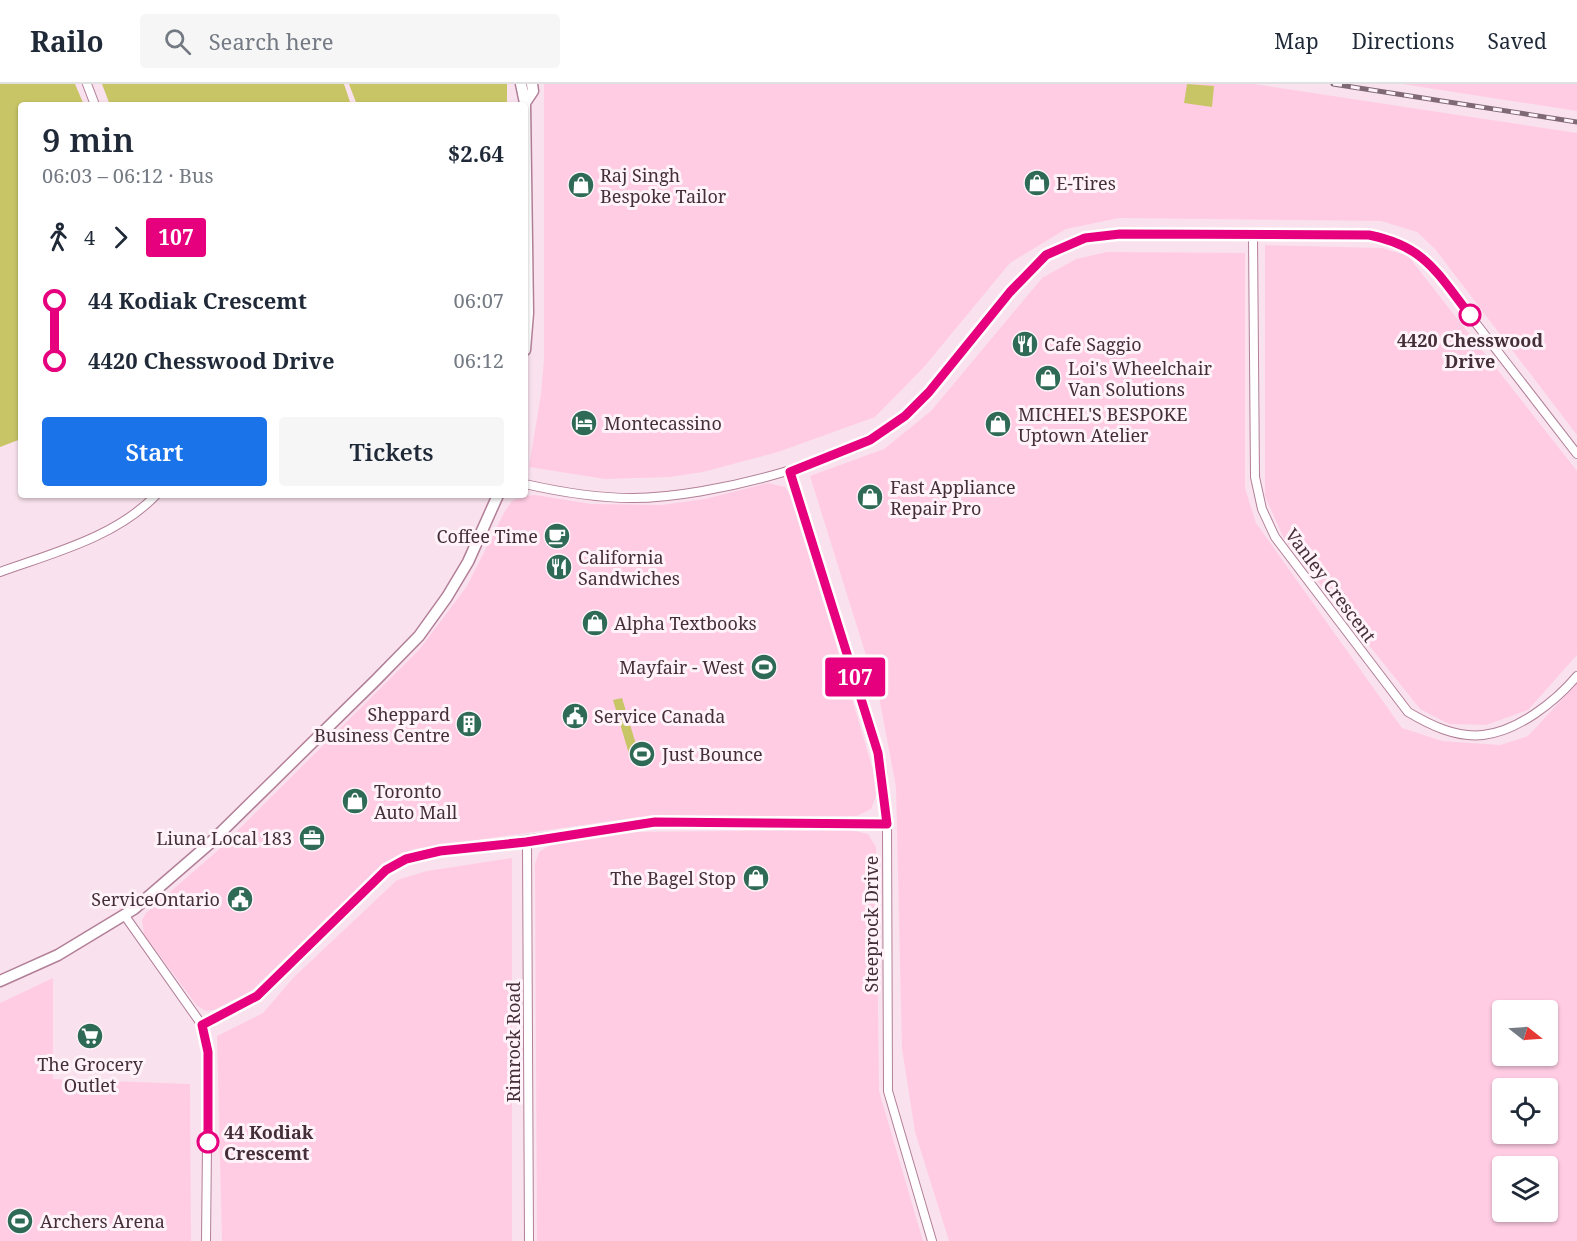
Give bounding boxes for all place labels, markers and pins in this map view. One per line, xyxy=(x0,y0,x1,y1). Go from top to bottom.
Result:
place label: Raj Singh Bespoke Tailor xyxy=(600,163,727,208)
shop icon: E-Tires xyxy=(1022,168,1052,198)
shop icon: Raj Singh Bespoke Tailor xyxy=(566,170,596,200)
place label: E-Tires xyxy=(1056,171,1116,195)
marker: 4420 Chesswood Drive xyxy=(1459,304,1481,326)
place label: 4420 Chesswood Drive xyxy=(1397,328,1543,373)
restaurant icon: Cafe Saggio xyxy=(1010,329,1040,359)
place label: Cafe Saggio xyxy=(1044,332,1142,356)
place label: Loi's Wheelchair Van Solutions xyxy=(1068,356,1212,401)
shop icon: Loi's Wheelchair Van Solutions xyxy=(1033,363,1063,393)
place label: MICHEL'S BESPOKE Uptown Atelier xyxy=(1018,402,1187,447)
hotel icon: Montecassino xyxy=(569,408,599,438)
shop icon: MICHEL'S BESPOKE Uptown Atelier xyxy=(983,409,1013,439)
place label: Montecassino xyxy=(604,411,722,435)
place label: Fast Appliance Repair Pro xyxy=(890,475,1016,520)
shop icon: Fast Appliance Repair Pro xyxy=(855,482,885,512)
cafe icon: Coffee Time xyxy=(542,521,572,551)
place label: Coffee Time xyxy=(436,524,538,548)
place label: California Sandwiches xyxy=(578,545,680,590)
restaurant icon: California Sandwiches xyxy=(544,552,574,582)
shop icon: Alpha Textbooks xyxy=(580,608,610,638)
place label: Alpha Textbooks xyxy=(614,611,757,635)
sports icon: Mayfair - West xyxy=(749,652,779,682)
place label: Mayfair - West xyxy=(619,655,744,679)
public building icon: Service Canada xyxy=(560,701,590,731)
place label: Sheppard Business Centre xyxy=(314,702,450,747)
place label: Service Canada xyxy=(594,704,725,728)
building icon: Sheppard Business Centre xyxy=(454,709,484,739)
sports icon: Just Bounce xyxy=(627,739,657,769)
place label: Just Bounce xyxy=(661,742,763,766)
place label: Toronto Auto Mall xyxy=(374,779,458,824)
shop icon: Toronto Auto Mall xyxy=(340,786,370,816)
office icon: Liuna Local 183 xyxy=(297,823,327,853)
place label: Liuna Local 183 xyxy=(156,826,292,850)
shop icon: The Bagel Stop xyxy=(741,863,771,893)
place label: The Bagel Stop xyxy=(610,866,736,890)
public building icon: ServiceOntario xyxy=(225,884,255,914)
place label: ServiceOntario xyxy=(91,887,220,911)
supermarket icon: The Grocery Outlet xyxy=(75,1021,105,1051)
place label: The Grocery Outlet xyxy=(37,1052,144,1097)
place label: 44 Kodiak Crescemt xyxy=(224,1120,314,1165)
marker: 44 Kodiak Crescemt xyxy=(197,1131,219,1153)
sports icon: Archers Arena xyxy=(5,1206,35,1236)
place label: Archers Arena xyxy=(40,1209,165,1233)

